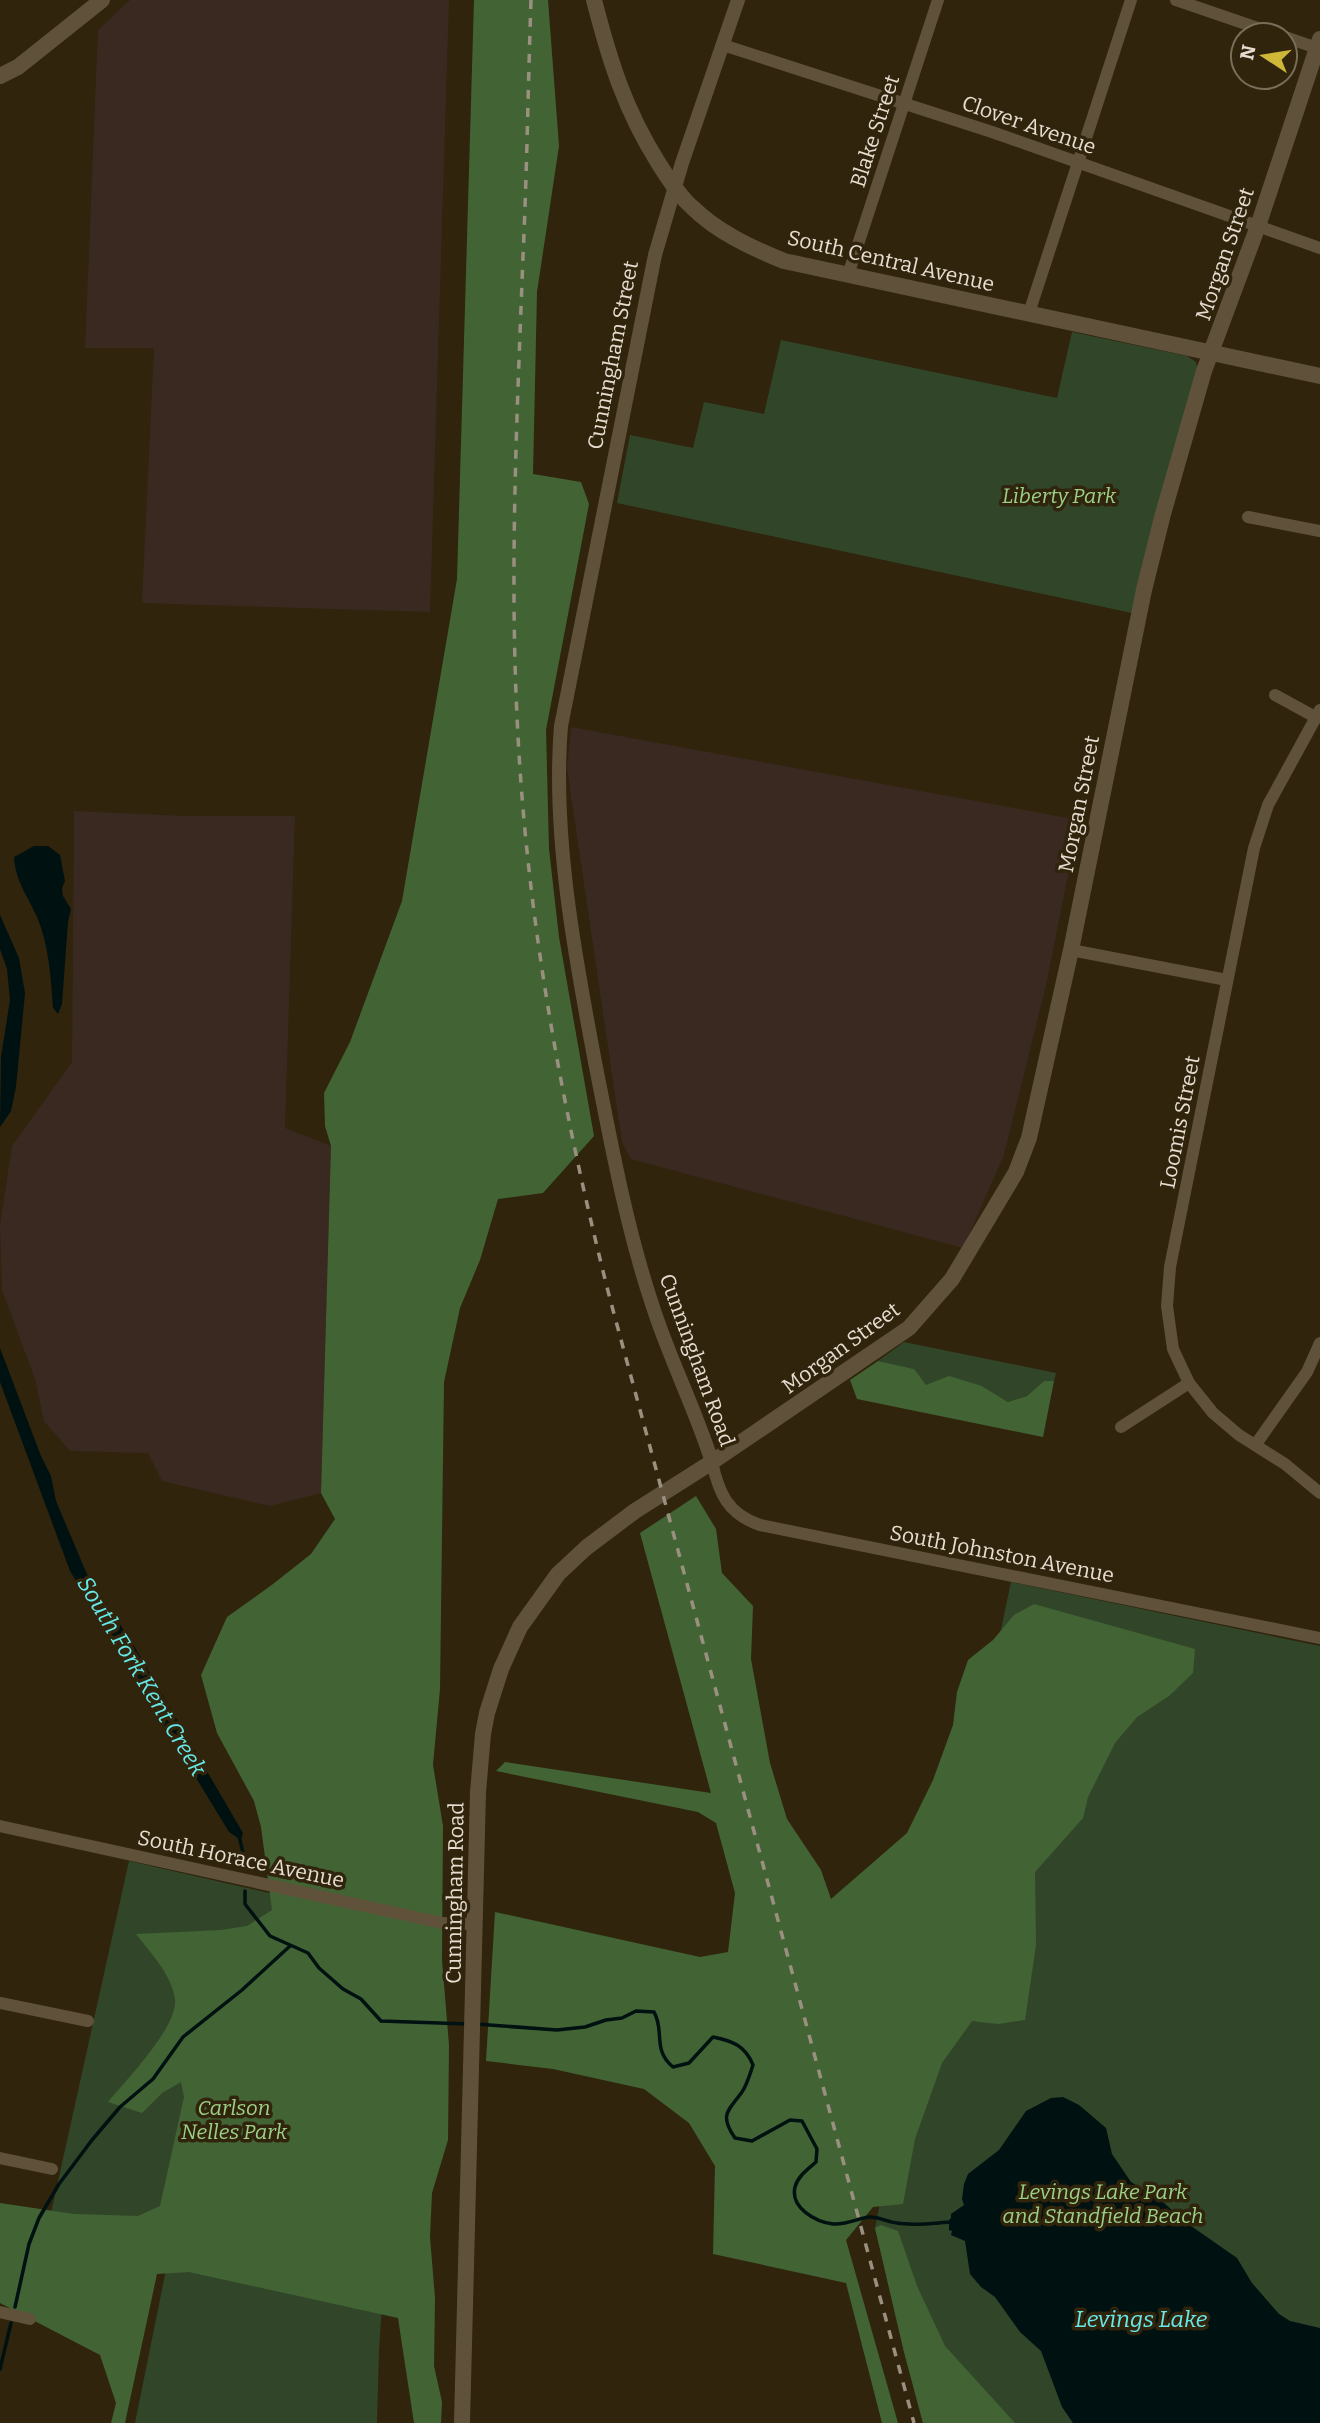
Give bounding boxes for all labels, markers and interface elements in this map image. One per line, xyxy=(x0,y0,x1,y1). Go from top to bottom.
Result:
north arrow xyxy=(1229,21,1299,91)
text: N xyxy=(1235,43,1261,62)
street label: Blake Street xyxy=(845,71,906,190)
street label: Clover Avenue xyxy=(959,90,1099,160)
street label: Morgan Street xyxy=(1190,184,1260,324)
street label: South Central Avenue xyxy=(785,225,997,297)
street label: Cunningham Street xyxy=(582,258,644,452)
park label: Liberty Park xyxy=(1002,483,1117,509)
street label: Morgan Street xyxy=(1053,733,1105,875)
street label: Loomis Street xyxy=(1154,1053,1206,1191)
street label: Cunningham Road xyxy=(654,1270,740,1450)
street label: Morgan Street xyxy=(777,1296,905,1399)
street label: South Johnston Avenue xyxy=(888,1519,1116,1589)
water label: South Fork Kent Creek xyxy=(71,1571,213,1781)
street label: Cunningham Road xyxy=(440,1802,470,1984)
street label: South Horace Avenue xyxy=(135,1824,347,1894)
park label: Carlson Nelles Park xyxy=(181,2095,288,2145)
park label: Levings Lake Park and Standfield Beach xyxy=(1003,2179,1203,2229)
water label: Levings Lake xyxy=(1075,2305,1208,2333)

